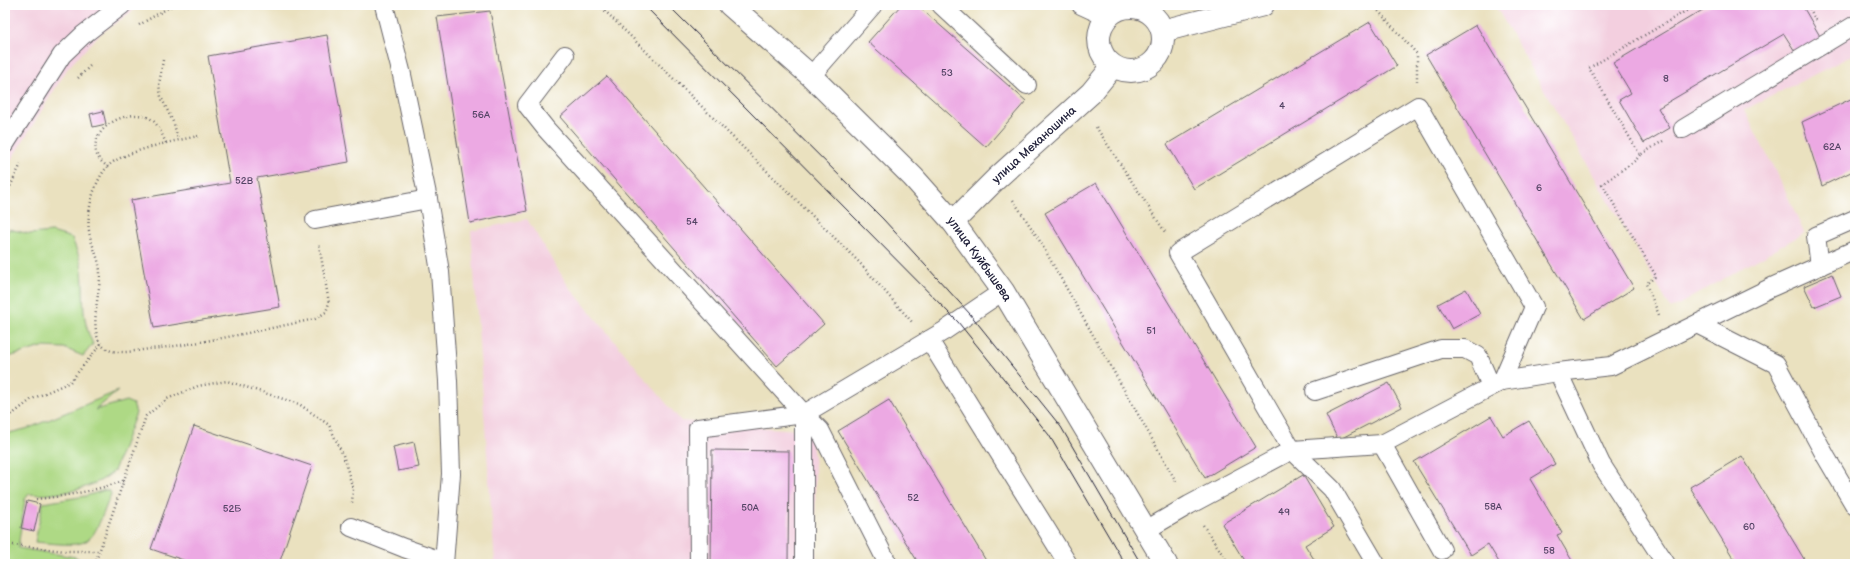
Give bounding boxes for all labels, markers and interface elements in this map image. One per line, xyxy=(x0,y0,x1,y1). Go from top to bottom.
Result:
house number: 53 xyxy=(941,67,953,79)
house number: 8 xyxy=(1663,73,1669,85)
house number: 4 xyxy=(1279,100,1285,112)
street label: улица Механошина xyxy=(989,103,1080,187)
house number: 56А xyxy=(472,109,491,121)
house number: 62А xyxy=(1823,141,1842,153)
house number: 52В xyxy=(235,175,254,187)
house number: 6 xyxy=(1536,182,1542,194)
street label: улица Куйбышева xyxy=(944,214,1015,304)
house number: 54 xyxy=(686,216,698,228)
house number: 51 xyxy=(1146,325,1156,337)
house number: 52 xyxy=(907,492,919,504)
house number: 58А xyxy=(1484,501,1503,513)
house number: 50А xyxy=(741,502,760,514)
house number: 52Б xyxy=(223,503,241,515)
house number: 49 xyxy=(1278,506,1290,518)
house number: 60 xyxy=(1743,521,1755,533)
house number: 58 xyxy=(1543,545,1555,557)

